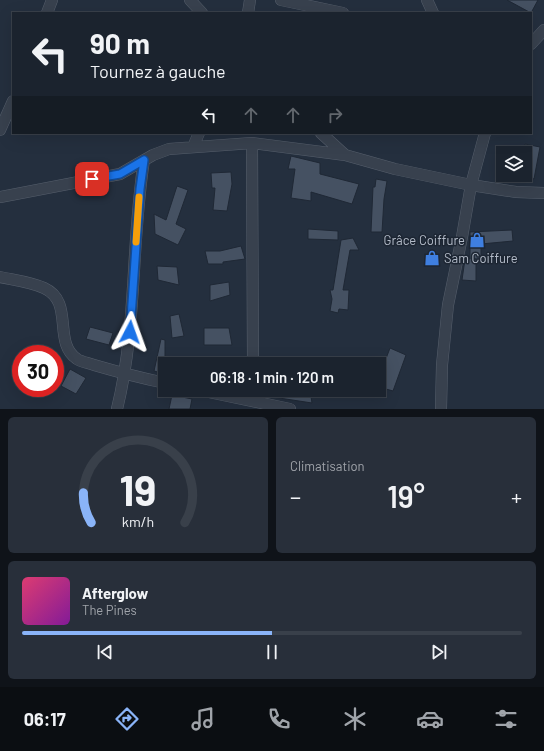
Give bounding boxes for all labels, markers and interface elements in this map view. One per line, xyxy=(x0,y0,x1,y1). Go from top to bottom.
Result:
text: 90 m xyxy=(90,26,150,60)
icon: left xyxy=(24,28,76,80)
text: Tournez à gauche xyxy=(90,60,226,82)
icon: left xyxy=(198,104,220,126)
icon: ahead xyxy=(240,104,262,126)
icon: ahead xyxy=(282,104,304,126)
icon: right xyxy=(324,104,346,126)
map controls xyxy=(496,146,532,182)
button: layers xyxy=(496,146,532,182)
pin xyxy=(75,162,109,196)
icon: arrive xyxy=(81,168,103,190)
shop icon: Grâce Coiffure xyxy=(468,231,486,249)
place label: Grâce Coiffure xyxy=(383,232,465,248)
shop icon: Sam Coiffure xyxy=(423,249,441,267)
place label: Sam Coiffure xyxy=(444,250,518,266)
position arrow xyxy=(109,311,151,353)
speed limit sign: 30 xyxy=(12,345,64,397)
text: 06:18 · 1 min · 120 m xyxy=(210,368,334,386)
text: Climatisation xyxy=(290,458,365,474)
text: 19 xyxy=(120,464,156,514)
text: 19° xyxy=(387,478,425,514)
text: − xyxy=(290,483,301,509)
text: + xyxy=(511,483,522,509)
text: km/h xyxy=(122,513,154,530)
text: Afterglow xyxy=(82,584,148,602)
text: The Pines xyxy=(82,602,137,618)
icon: previous xyxy=(94,641,116,663)
icon: pause xyxy=(261,641,283,663)
icon: next xyxy=(428,641,450,663)
icon: directions xyxy=(113,705,141,733)
icon: music xyxy=(189,705,217,733)
icon: phone xyxy=(265,705,293,733)
icon: climate xyxy=(341,705,369,733)
icon: car xyxy=(416,705,444,733)
icon: filters xyxy=(492,705,520,733)
text: 06:17 xyxy=(24,708,66,730)

